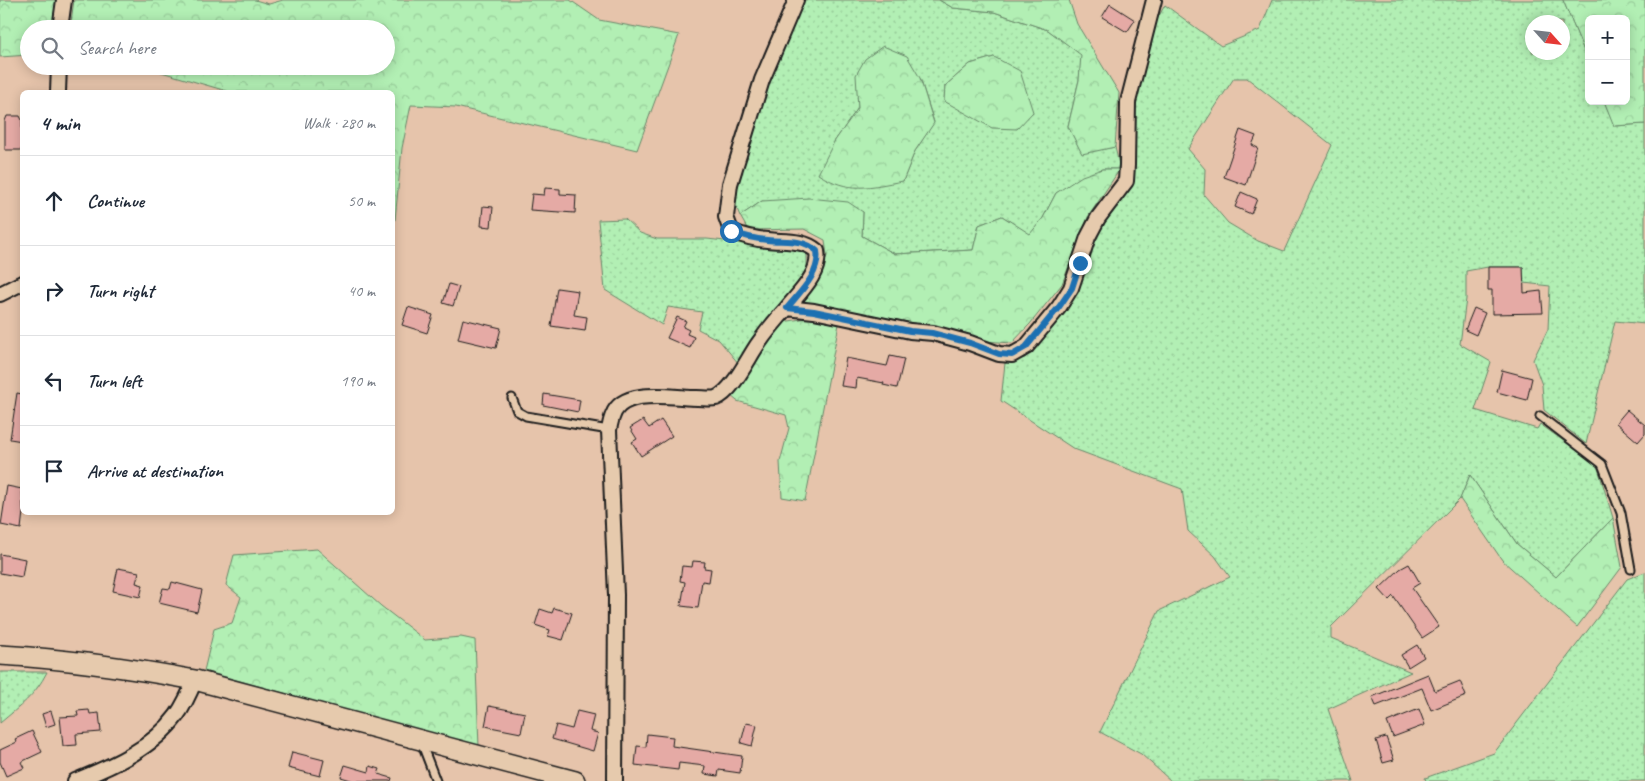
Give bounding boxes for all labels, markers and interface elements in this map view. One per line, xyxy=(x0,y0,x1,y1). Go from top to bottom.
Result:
north arrow xyxy=(1525,15,1570,60)
map controls xyxy=(1585,15,1630,105)
button: + xyxy=(1585,15,1630,60)
search box xyxy=(20,20,395,75)
icon: search xyxy=(38,34,66,62)
text: Search here xyxy=(78,36,155,60)
button: − xyxy=(1585,60,1630,105)
text: 4 min xyxy=(40,110,80,136)
text: Walk · 280 m xyxy=(303,113,375,133)
icon: ahead xyxy=(40,187,68,215)
text: Continue xyxy=(87,189,144,213)
text: 50 m xyxy=(348,191,375,211)
route start xyxy=(720,220,743,243)
route end xyxy=(1069,252,1092,275)
icon: right xyxy=(40,277,68,305)
text: Turn right xyxy=(87,279,154,303)
text: 40 m xyxy=(348,281,375,301)
icon: left xyxy=(40,367,68,395)
text: Turn left xyxy=(87,369,142,393)
text: 190 m xyxy=(341,371,375,391)
icon: arrive xyxy=(40,457,68,485)
text: Arrive at destination xyxy=(87,459,223,483)

